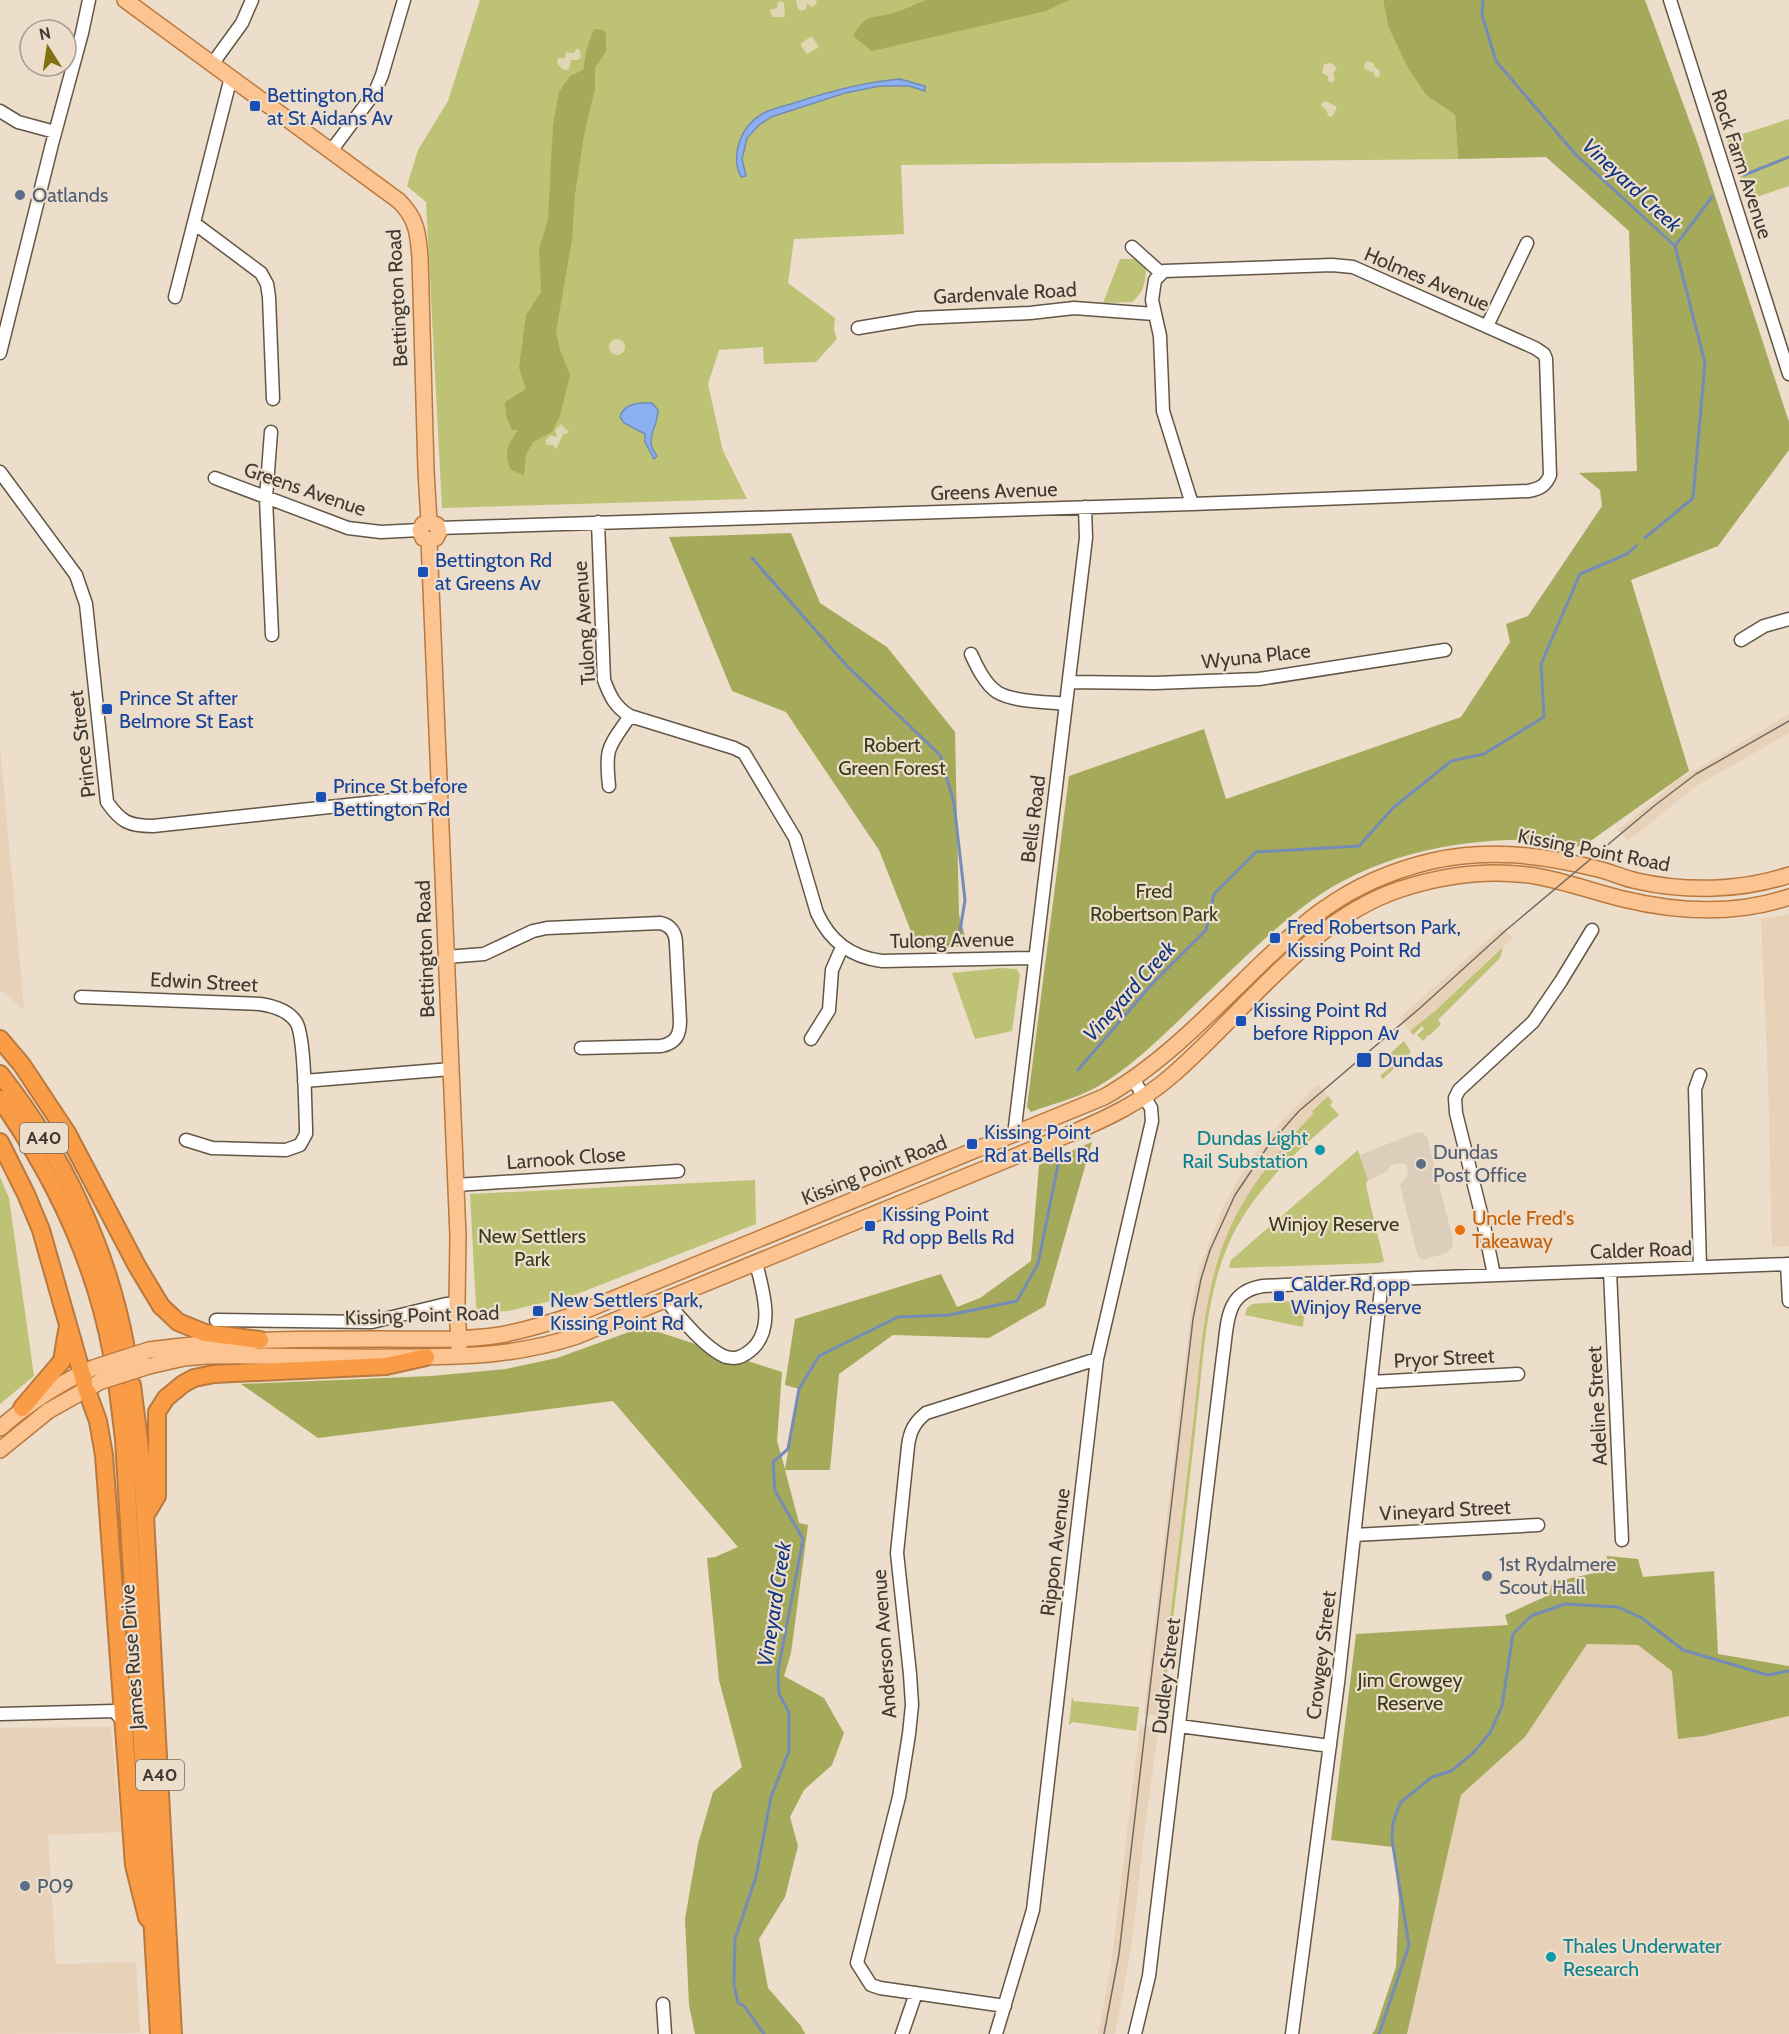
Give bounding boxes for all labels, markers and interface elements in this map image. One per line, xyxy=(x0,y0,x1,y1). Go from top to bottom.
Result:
north arrow xyxy=(18,18,78,78)
text: N xyxy=(37,23,52,44)
place label: Bettington Rd at St Aidans Av xyxy=(267,83,393,130)
street label: Rock Farm Avenue xyxy=(1706,86,1778,242)
marker: Bettington Rd at St Aidans Av xyxy=(248,99,262,113)
water label: Vineyard Creek xyxy=(1577,133,1687,238)
place label: Oatlands xyxy=(32,183,108,207)
marker: Oatlands xyxy=(13,188,27,202)
street label: Bettington Road xyxy=(381,229,413,367)
street label: Holmes Avenue xyxy=(1361,242,1493,316)
street label: Gardenvale Road xyxy=(933,277,1077,309)
street label: Greens Avenue xyxy=(241,457,369,521)
street label: Greens Avenue xyxy=(930,477,1058,505)
place label: Bettington Rd at Greens Av xyxy=(435,548,552,595)
street label: Tulong Avenue xyxy=(568,560,600,686)
marker: Bettington Rd at Greens Av xyxy=(416,565,430,579)
street label: Wyuna Place xyxy=(1200,638,1312,674)
place label: Prince St after Belmore St East xyxy=(119,686,254,733)
street label: Prince Street xyxy=(63,689,100,799)
marker: Prince St after Belmore St East xyxy=(100,702,114,716)
park label: Robert Green Forest xyxy=(838,733,946,780)
place label: Prince St before Bettington Rd xyxy=(333,774,467,821)
street label: Bells Road xyxy=(1016,774,1050,864)
marker: Prince St before Bettington Rd xyxy=(314,790,328,804)
street label: Kissing Point Road xyxy=(1516,823,1672,877)
park label: Fred Robertson Park xyxy=(1090,879,1218,926)
street label: Bettington Road xyxy=(411,880,439,1018)
place label: Fred Robertson Park, Kissing Point Rd xyxy=(1287,915,1461,962)
street label: Tulong Avenue xyxy=(890,927,1014,953)
marker: Fred Robertson Park, Kissing Point Rd xyxy=(1268,931,1282,945)
water label: Vineyard Creek xyxy=(1078,935,1181,1046)
street label: Edwin Street xyxy=(150,967,259,997)
place label: Kissing Point Rd before Rippon Av xyxy=(1253,998,1399,1045)
marker: Kissing Point Rd before Rippon Av xyxy=(1234,1014,1248,1028)
place label: Dundas xyxy=(1378,1048,1443,1072)
marker: Dundas xyxy=(1355,1051,1373,1069)
place label: Kissing Point Rd at Bells Rd xyxy=(984,1120,1099,1167)
road number: A40 xyxy=(20,1123,68,1153)
place label: Dundas Light Rail Substation xyxy=(1182,1126,1308,1173)
street label: Kissing Point Road xyxy=(798,1130,950,1210)
marker: Kissing Point Rd at Bells Rd xyxy=(965,1137,979,1151)
place label: Dundas Post Office xyxy=(1433,1140,1527,1187)
street label: Larnook Close xyxy=(506,1142,626,1174)
marker: Dundas Light Rail Substation xyxy=(1313,1143,1327,1157)
marker: Dundas Post Office xyxy=(1414,1157,1428,1171)
place label: Kissing Point Rd opp Bells Rd xyxy=(882,1202,1014,1249)
place label: Uncle Fred's Takeaway xyxy=(1472,1206,1574,1253)
park label: Winjoy Reserve xyxy=(1269,1212,1399,1236)
marker: Kissing Point Rd opp Bells Rd xyxy=(863,1219,877,1233)
marker: Uncle Fred's Takeaway xyxy=(1453,1223,1467,1237)
park label: New Settlers Park xyxy=(478,1224,586,1271)
street label: Calder Road xyxy=(1590,1236,1692,1264)
place label: Calder Rd opp Winjoy Reserve xyxy=(1291,1272,1422,1319)
place label: New Settlers Park, Kissing Point Rd xyxy=(550,1288,703,1335)
marker: Calder Rd opp Winjoy Reserve xyxy=(1272,1289,1286,1303)
street label: Kissing Point Road xyxy=(344,1300,500,1330)
marker: New Settlers Park, Kissing Point Rd xyxy=(531,1304,545,1318)
street label: Pryor Street xyxy=(1393,1343,1495,1373)
street label: Adeline Street xyxy=(1582,1345,1612,1466)
street label: Rippon Avenue xyxy=(1035,1487,1075,1617)
street label: Vineyard Street xyxy=(1379,1495,1511,1525)
water label: Vineyard Creek xyxy=(752,1539,796,1668)
place label: 1st Rydalmere Scout Hall xyxy=(1499,1552,1616,1599)
street label: Anderson Avenue xyxy=(867,1569,901,1719)
marker: 1st Rydalmere Scout Hall xyxy=(1480,1569,1494,1583)
street label: James Ruse Drive xyxy=(115,1584,149,1731)
street label: Crowgey Street xyxy=(1301,1589,1341,1721)
street label: Dudley Street xyxy=(1147,1616,1185,1735)
park label: Jim Crowgey Reserve xyxy=(1356,1668,1463,1715)
road number: A40 xyxy=(136,1760,184,1790)
place label: P09 xyxy=(37,1874,74,1898)
marker: P09 xyxy=(18,1879,32,1893)
place label: Thales Underwater Research xyxy=(1563,1934,1722,1981)
marker: Thales Underwater Research xyxy=(1544,1950,1558,1964)

